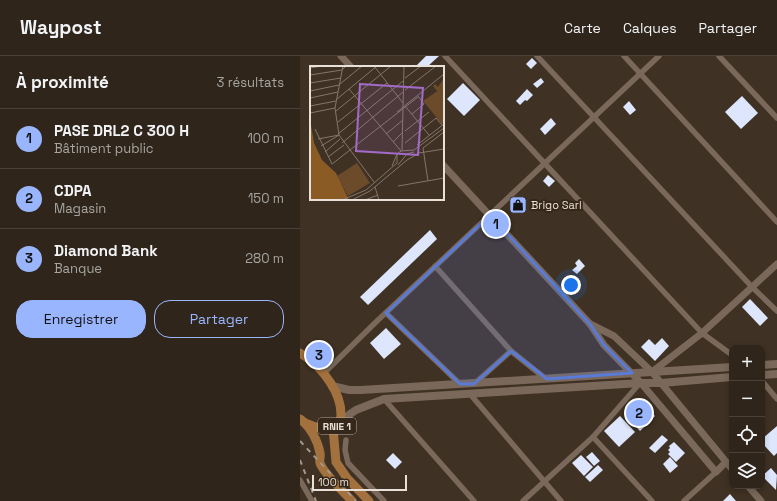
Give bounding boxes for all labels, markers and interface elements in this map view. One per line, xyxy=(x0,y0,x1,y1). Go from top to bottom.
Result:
text: Waypost xyxy=(20,15,102,40)
text: Carte xyxy=(564,19,601,37)
text: Calques xyxy=(623,19,677,37)
text: Partager xyxy=(699,19,757,37)
inset map xyxy=(310,66,444,200)
text: À proximité xyxy=(16,71,109,93)
text: 3 résultats xyxy=(217,74,284,91)
text: PASE DRL2 C 300 H xyxy=(54,121,189,140)
text: 1 xyxy=(26,130,32,147)
text: 100 m xyxy=(247,130,284,147)
text: Bâtiment public xyxy=(54,140,154,157)
text: CDPA xyxy=(54,181,91,200)
text: 2 xyxy=(25,190,33,207)
text: 150 m xyxy=(248,190,284,207)
shop icon: Brigo Sarl xyxy=(508,195,528,215)
place label: Brigo Sarl xyxy=(531,198,582,212)
text: Magasin xyxy=(54,200,106,217)
pin: 1 xyxy=(483,209,509,239)
text: Diamond Bank xyxy=(54,241,158,260)
text: 3 xyxy=(25,250,33,267)
text: 280 m xyxy=(245,250,284,267)
text: Banque xyxy=(54,260,102,277)
your location xyxy=(561,275,581,295)
button: Enregistrer xyxy=(16,300,146,338)
button: Partager xyxy=(154,300,284,338)
pin: 3 xyxy=(306,340,332,370)
map controls xyxy=(729,345,765,489)
button: + xyxy=(729,345,765,381)
button: − xyxy=(729,381,765,417)
pin: 2 xyxy=(626,398,652,428)
button: locate xyxy=(729,417,765,453)
road number: RNIE 1 xyxy=(318,418,356,434)
button: layers xyxy=(729,453,765,489)
scale bar xyxy=(312,473,407,492)
text: 100 m xyxy=(318,475,349,489)

